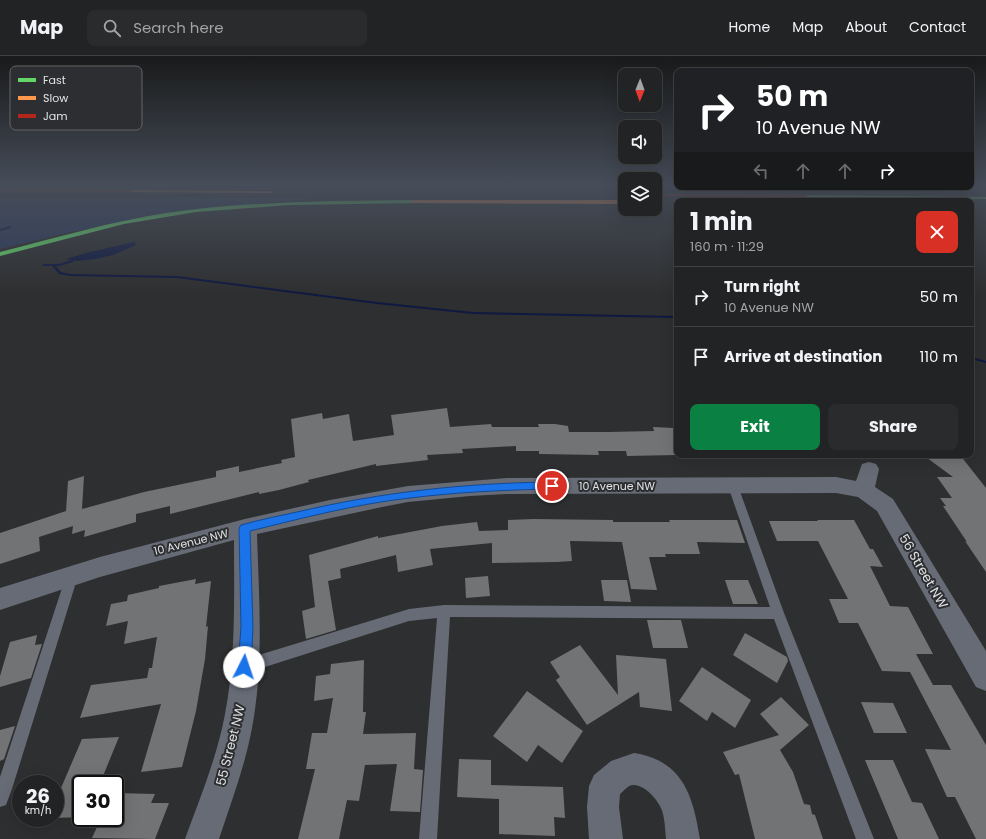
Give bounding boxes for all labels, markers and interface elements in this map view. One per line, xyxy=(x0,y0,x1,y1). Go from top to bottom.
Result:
search box xyxy=(87,10,367,46)
text: Map xyxy=(20,14,63,41)
icon: search xyxy=(101,17,123,39)
text: Search here xyxy=(133,17,224,38)
text: Home xyxy=(728,17,770,37)
text: Map xyxy=(792,17,823,37)
text: About xyxy=(845,17,887,37)
text: Contact xyxy=(909,17,966,37)
legend xyxy=(10,66,142,130)
north arrow xyxy=(618,68,662,112)
map controls xyxy=(618,68,662,216)
text: Fast xyxy=(43,72,66,88)
text: 50 m xyxy=(756,77,828,116)
icon: right xyxy=(690,84,742,136)
text: Slow xyxy=(43,90,68,106)
text: Jam xyxy=(43,108,68,124)
text: 10 Avenue NW xyxy=(756,115,881,140)
button: sound xyxy=(618,120,662,164)
icon: left xyxy=(750,160,772,182)
icon: ahead xyxy=(792,160,814,182)
icon: ahead xyxy=(834,160,856,182)
icon: right xyxy=(876,160,898,182)
button: layers xyxy=(618,172,662,216)
text: 1 min xyxy=(690,205,753,238)
button: close xyxy=(916,211,958,253)
text: 160 m · 11:29 xyxy=(690,237,764,256)
text: Turn right xyxy=(724,276,800,297)
icon: right xyxy=(690,286,712,308)
text: 50 m xyxy=(920,286,958,307)
text: 10 Avenue NW xyxy=(724,298,814,317)
icon: arrive xyxy=(690,346,712,368)
text: Arrive at destination xyxy=(724,346,882,367)
text: 110 m xyxy=(920,346,958,367)
button: Exit xyxy=(690,404,820,450)
button: Share xyxy=(828,404,958,450)
pin xyxy=(535,469,569,503)
icon: arrive xyxy=(541,475,563,497)
street label: 10 Avenue NW xyxy=(579,478,655,494)
street label: 10 Avenue NW xyxy=(152,525,230,559)
street label: 56 Street NW xyxy=(895,530,953,612)
position arrow xyxy=(223,646,265,688)
street label: 55 Street NW xyxy=(211,702,250,788)
speed limit sign: 30 xyxy=(72,775,124,827)
text: 26 xyxy=(26,782,50,810)
text: km/h xyxy=(25,803,51,818)

